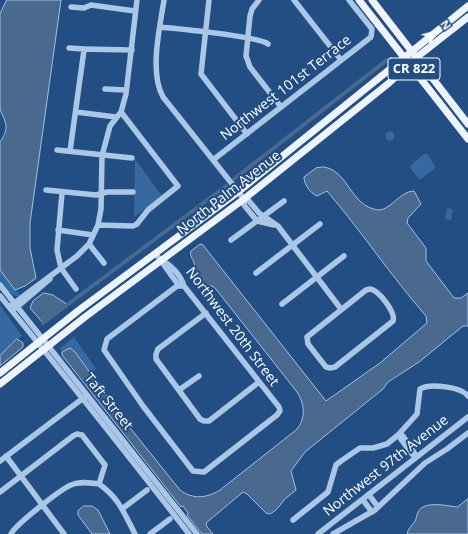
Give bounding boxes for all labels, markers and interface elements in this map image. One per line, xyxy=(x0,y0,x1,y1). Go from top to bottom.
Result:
north arrow xyxy=(416,12,456,52)
text: N xyxy=(437,17,455,33)
street label: Northwest 101st Terrace xyxy=(217,32,355,144)
road number: CR 822 xyxy=(388,58,440,80)
street label: North Palm Avenue xyxy=(174,147,284,239)
street label: Northwest 20th Street xyxy=(182,264,282,390)
street label: Taft Street xyxy=(80,370,136,434)
street label: Northwest 97th Avenue xyxy=(320,412,452,520)

